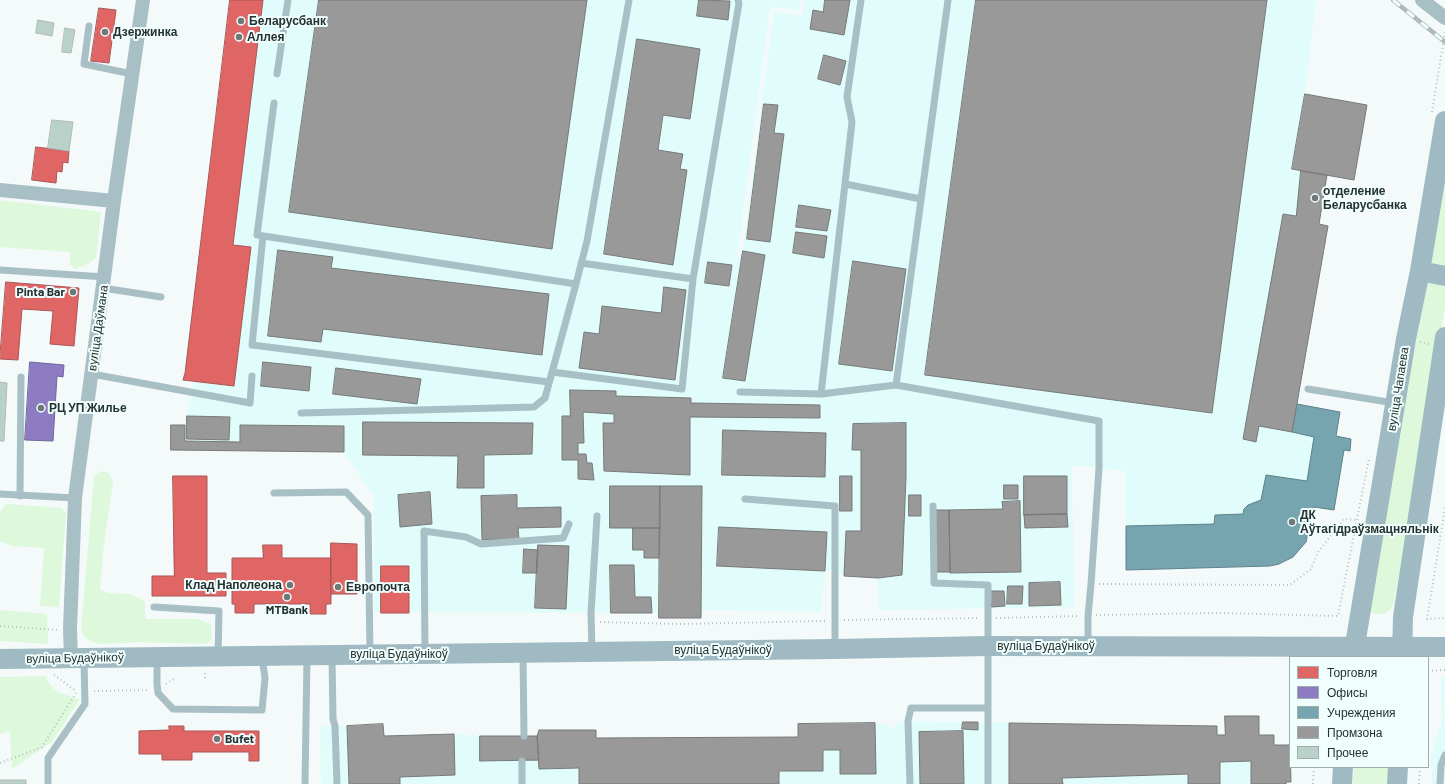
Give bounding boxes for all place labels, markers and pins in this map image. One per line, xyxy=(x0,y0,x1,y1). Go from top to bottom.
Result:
place label: Беларусбанк xyxy=(249,14,326,28)
marker: Беларусбанк xyxy=(236,16,246,26)
place label: Дзержинка xyxy=(113,25,177,39)
marker: Дзержинка xyxy=(100,27,110,37)
place label: Аллея xyxy=(247,30,284,44)
marker: Аллея xyxy=(234,32,244,42)
place label: отделение Беларусбанка xyxy=(1323,184,1407,212)
marker: отделение Беларусбанка xyxy=(1310,193,1320,203)
place label: Pinta Bar xyxy=(17,285,65,299)
marker: Pinta Bar xyxy=(68,287,78,297)
place label: РЦ УП Жилье xyxy=(49,401,127,415)
marker: РЦ УП Жилье xyxy=(36,403,46,413)
place label: ДК Аўтагідраўзмацняльнік xyxy=(1300,508,1439,536)
marker: ДК Аўтагідраўзмацняльнік xyxy=(1287,517,1297,527)
place label: Клад Наполеона xyxy=(185,578,282,592)
marker: Клад Наполеона xyxy=(285,580,295,590)
place label: Европочта xyxy=(346,580,410,594)
marker: Европочта xyxy=(333,582,343,592)
marker: MTBank xyxy=(282,592,292,602)
place label: MTBank xyxy=(266,603,308,617)
place label: Bufet xyxy=(225,732,254,746)
marker: Bufet xyxy=(212,734,222,744)

